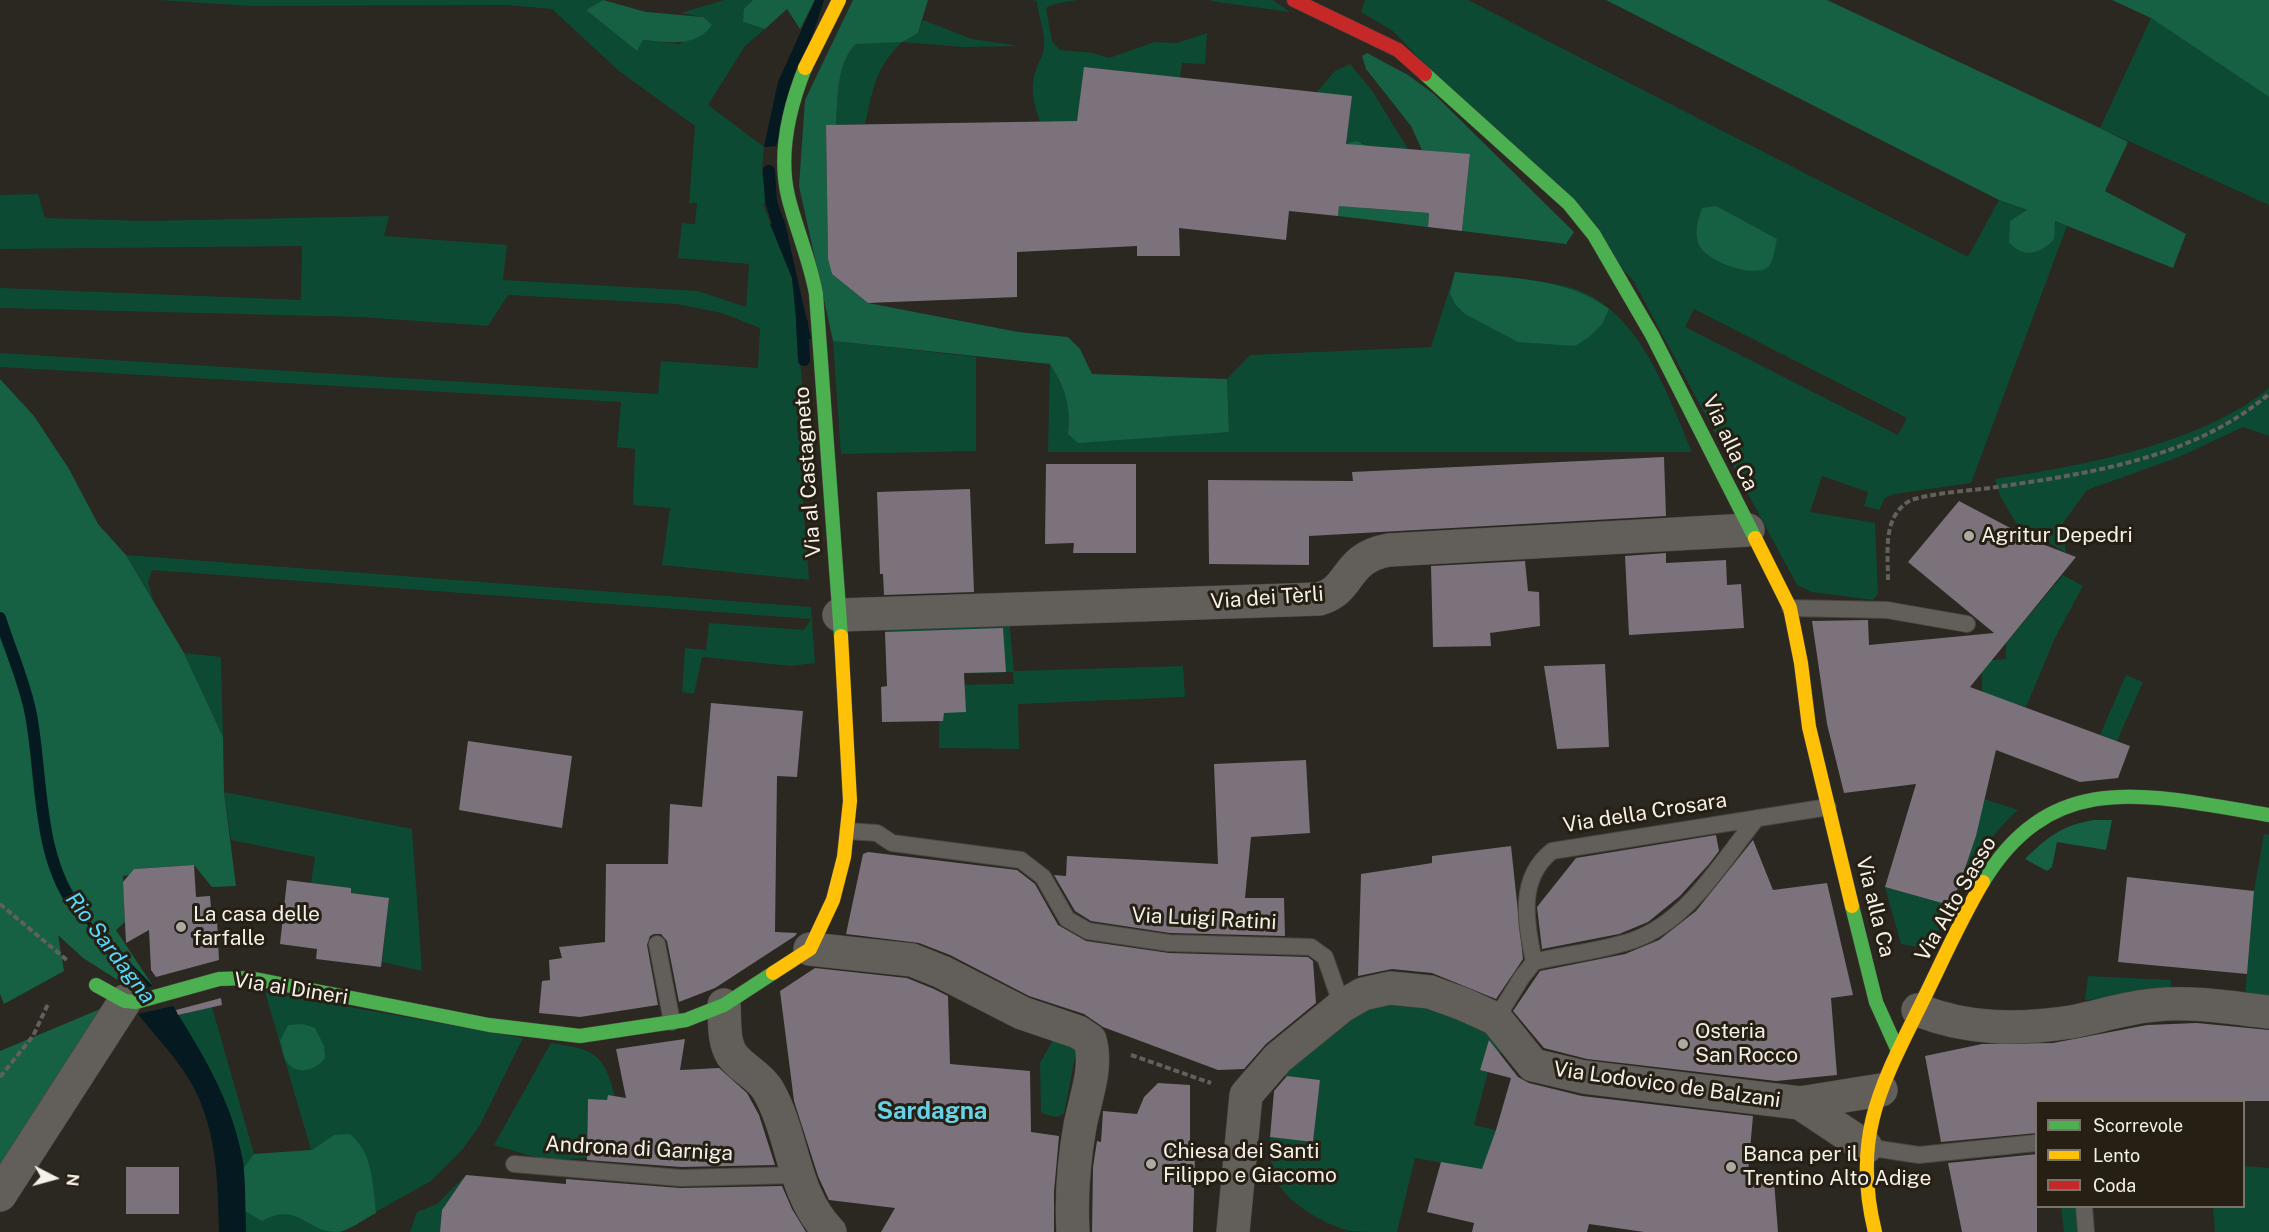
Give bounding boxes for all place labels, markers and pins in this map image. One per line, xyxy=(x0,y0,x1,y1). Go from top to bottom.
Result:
place label: Agritur Depedri xyxy=(1981,523,2133,549)
marker: Agritur Depedri xyxy=(1962,529,1976,543)
place label: La casa delle farfalle xyxy=(193,902,320,952)
marker: La casa delle farfalle xyxy=(174,920,188,934)
place label: Osteria San Rocco xyxy=(1695,1019,1798,1069)
marker: Osteria San Rocco xyxy=(1676,1037,1690,1051)
place label: Chiesa dei Santi Filippo e Giacomo xyxy=(1163,1139,1337,1189)
place label: Banca per il Trentino Alto Adige xyxy=(1743,1142,1931,1192)
marker: Chiesa dei Santi Filippo e Giacomo xyxy=(1144,1157,1158,1171)
marker: Banca per il Trentino Alto Adige xyxy=(1724,1160,1738,1174)

